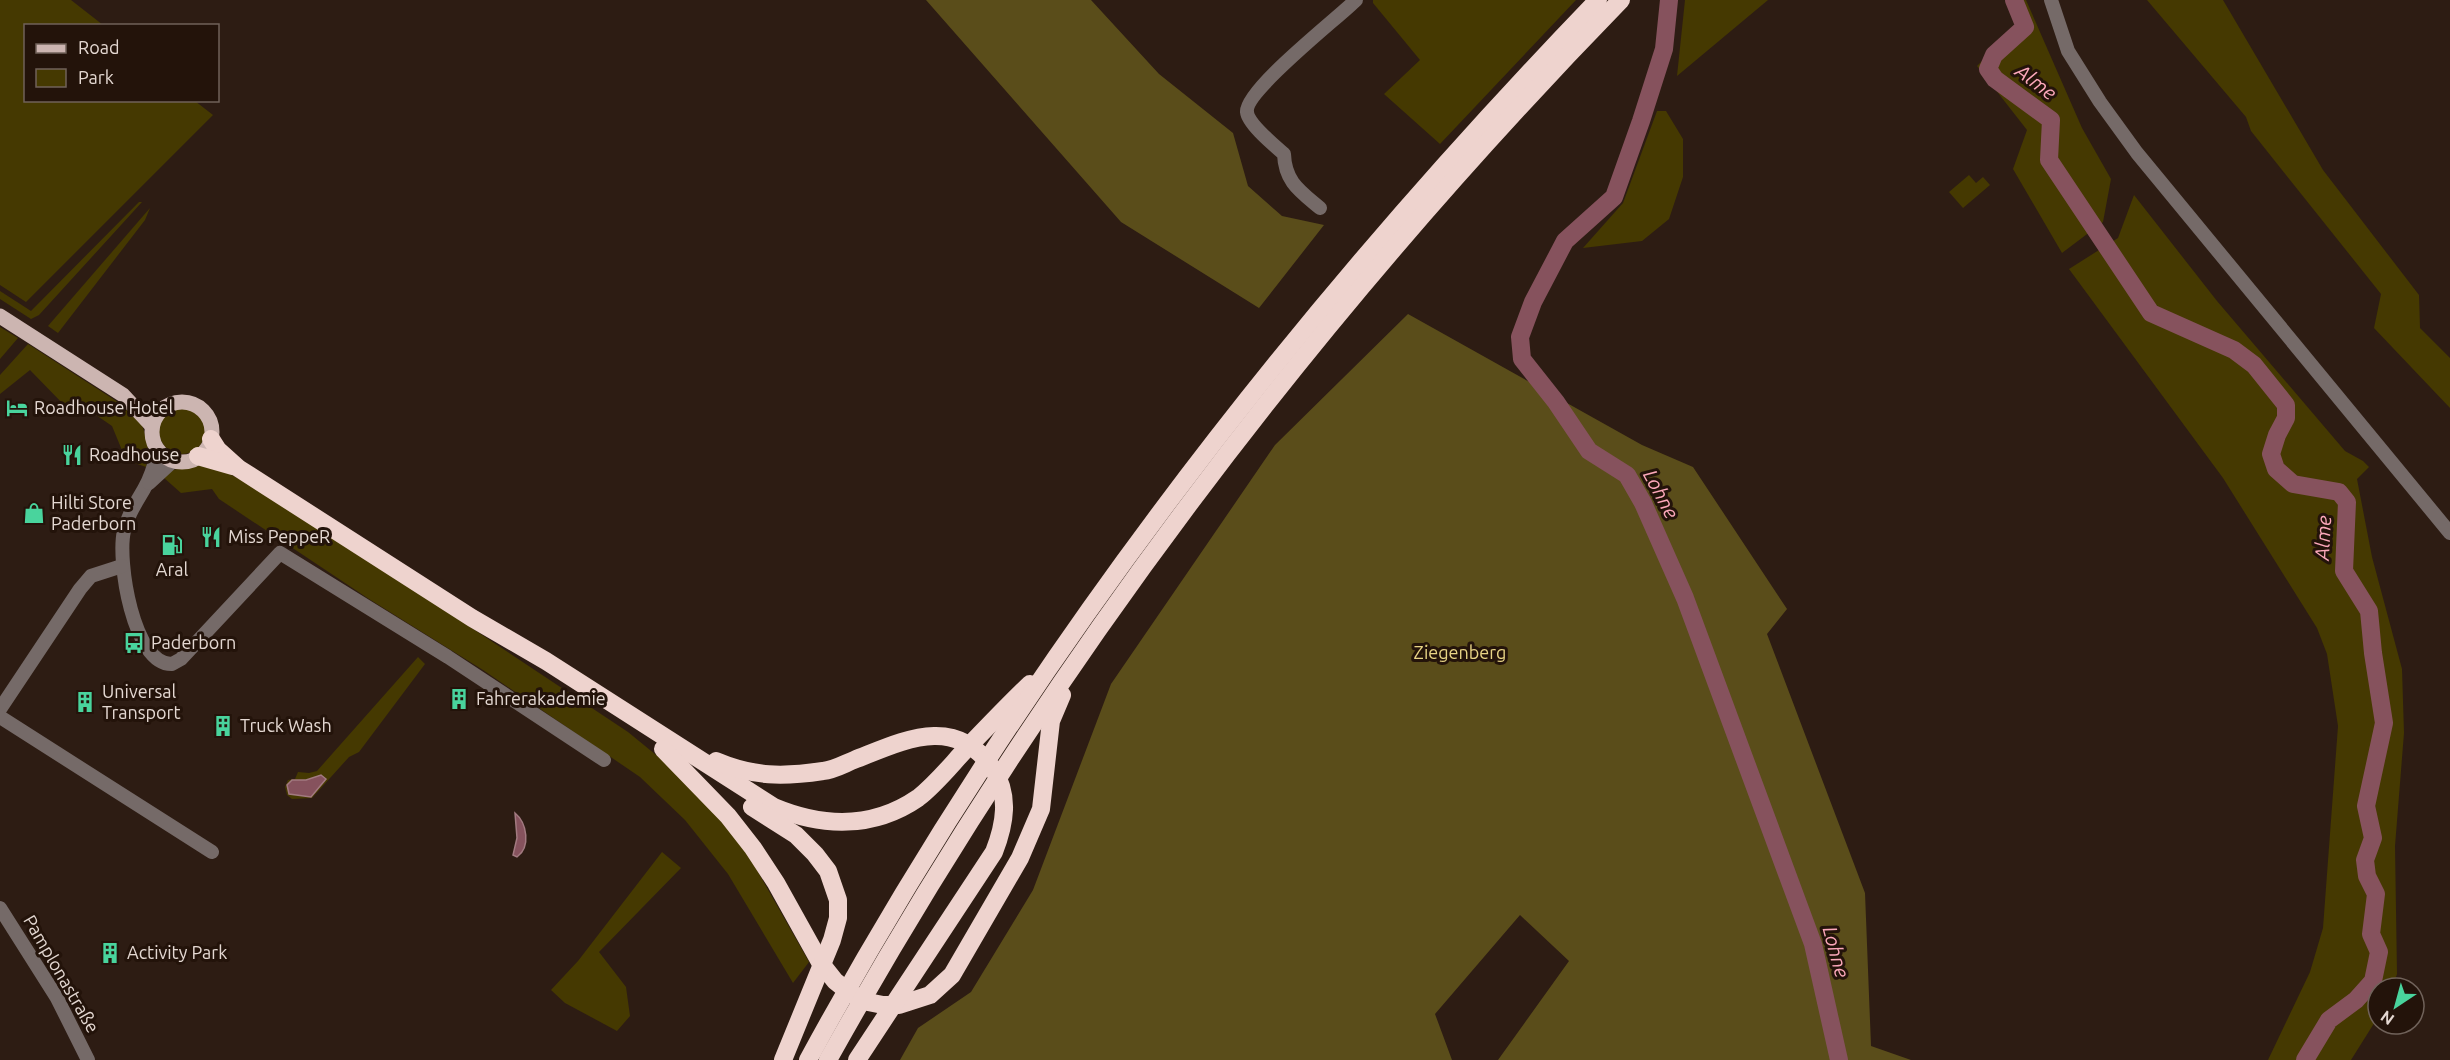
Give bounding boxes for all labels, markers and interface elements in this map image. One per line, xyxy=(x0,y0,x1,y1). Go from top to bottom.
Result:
legend xyxy=(24,24,219,102)
text: Road xyxy=(78,37,120,57)
water label: Alme xyxy=(2011,58,2061,104)
text: Park xyxy=(78,67,114,87)
hotel icon: Roadhouse Hotel xyxy=(5,396,29,420)
place label: Roadhouse Hotel xyxy=(34,397,173,417)
restaurant icon: Roadhouse xyxy=(60,443,84,467)
place label: Roadhouse xyxy=(89,444,179,464)
water label: Lohne xyxy=(1639,465,1684,522)
place label: Hilti Store Paderborn xyxy=(51,492,136,533)
shop icon: Hilti Store Paderborn xyxy=(22,501,46,525)
water label: Alme xyxy=(2310,515,2335,562)
restaurant icon: Miss PeppeR xyxy=(199,525,223,549)
place label: Miss PeppeR xyxy=(228,526,330,546)
fuel station icon: Aral xyxy=(160,533,184,557)
place label: Aral xyxy=(156,559,189,579)
bus stop icon: Paderborn xyxy=(122,631,146,655)
place label: Paderborn xyxy=(151,632,236,652)
park label: Ziegenberg xyxy=(1414,642,1506,662)
place label: Universal Transport xyxy=(102,681,181,722)
building icon: Fahrerakademie xyxy=(447,687,471,711)
place label: Fahrerakademie xyxy=(476,688,606,708)
building icon: Universal Transport xyxy=(73,690,97,714)
building icon: Truck Wash xyxy=(211,714,235,738)
place label: Truck Wash xyxy=(240,715,332,735)
street label: Pamplonastraße xyxy=(20,911,104,1036)
water label: Lohne xyxy=(1819,924,1854,980)
building icon: Activity Park xyxy=(98,941,122,965)
place label: Activity Park xyxy=(127,942,227,962)
north arrow xyxy=(2366,976,2426,1036)
text: N xyxy=(2377,1007,2397,1029)

